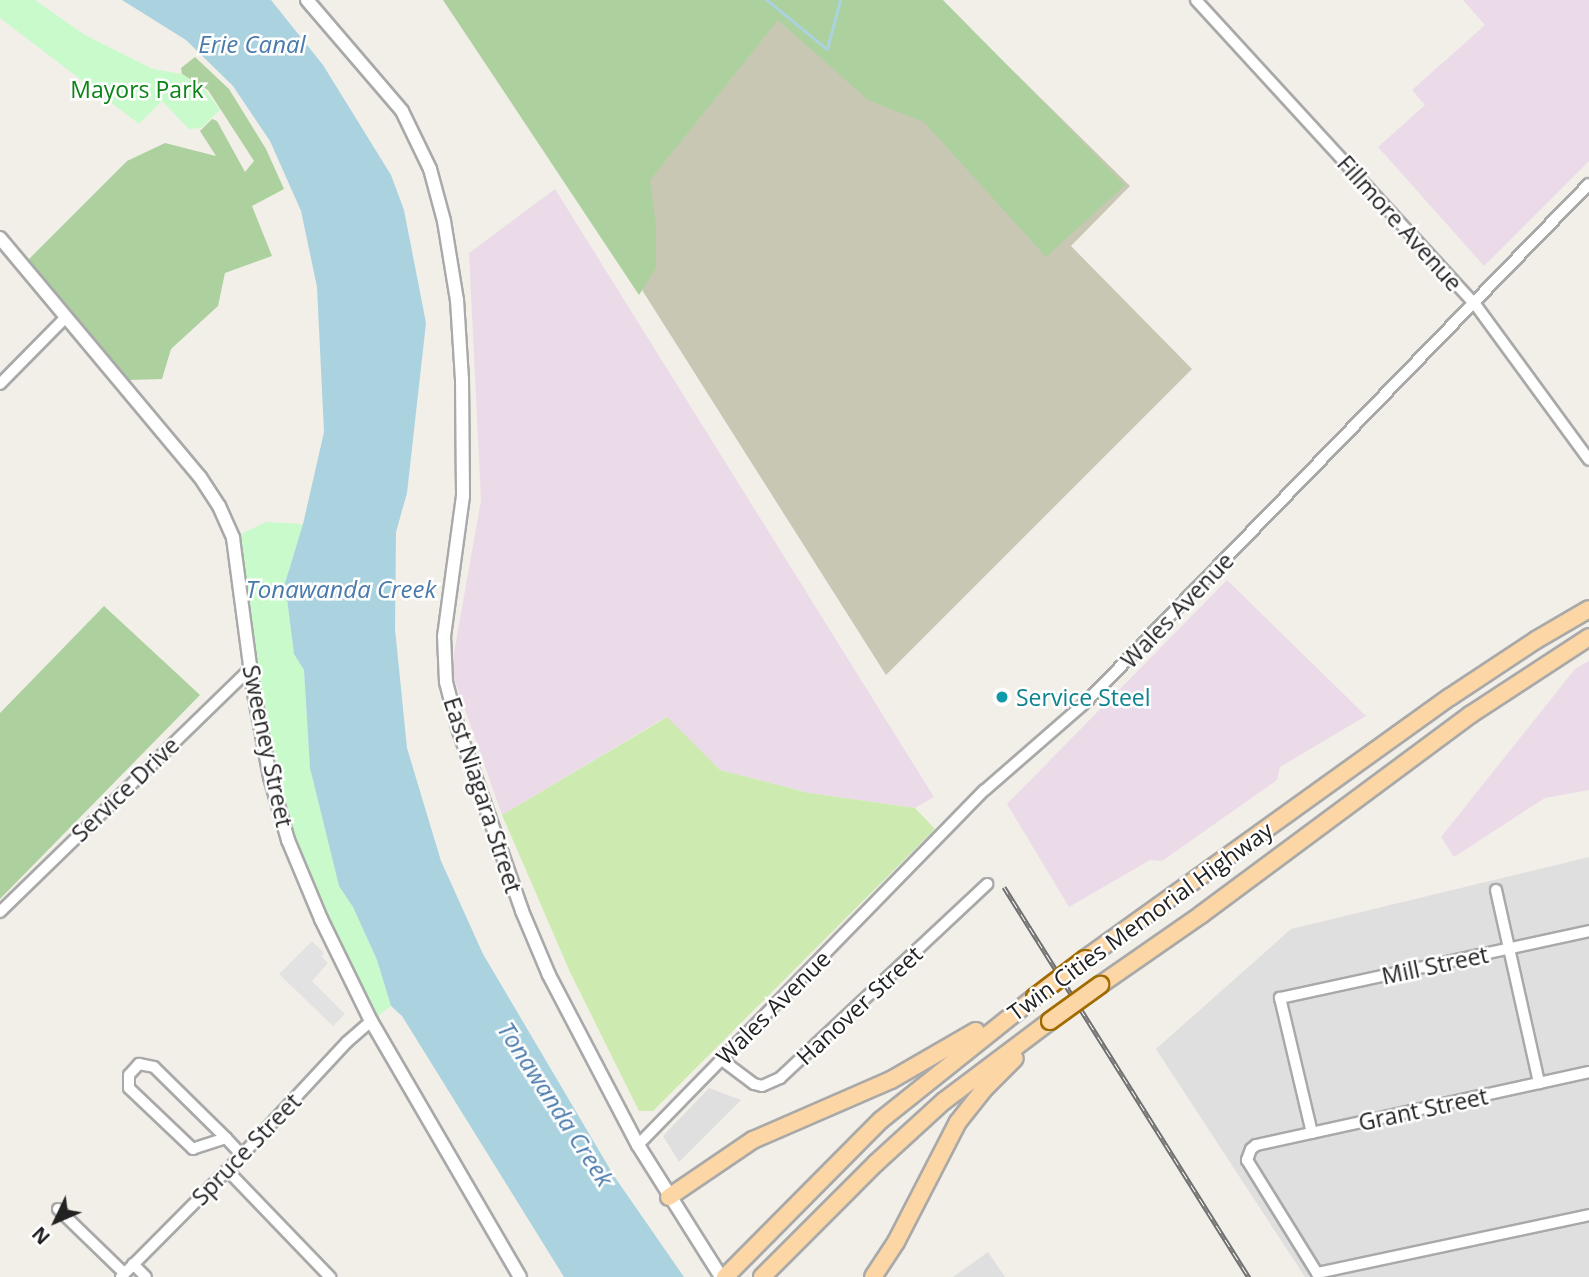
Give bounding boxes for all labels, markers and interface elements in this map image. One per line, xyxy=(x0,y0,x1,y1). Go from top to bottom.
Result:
water label: Erie Canal xyxy=(198,30,306,58)
park label: Mayors Park xyxy=(70,75,204,103)
street label: Fillmore Avenue xyxy=(1332,150,1468,296)
street label: Wales Avenue xyxy=(1115,547,1239,673)
water label: Tonawanda Creek xyxy=(246,575,436,603)
street label: Sweeney Street xyxy=(237,662,299,830)
place label: Service Steel xyxy=(1016,683,1151,711)
marker: Service Steel xyxy=(994,689,1010,705)
street label: East Niagara Street xyxy=(438,694,528,896)
street label: Service Drive xyxy=(66,731,184,847)
street label: Twin Cities Memorial Highway xyxy=(1002,816,1278,1026)
street label: Hanover Street xyxy=(790,940,928,1070)
street label: Mill Street xyxy=(1379,940,1491,990)
street label: Wales Avenue xyxy=(710,944,836,1070)
water label: Tonawanda Creek xyxy=(492,1016,620,1192)
street label: Grant Street xyxy=(1356,1082,1490,1136)
street label: Spruce Street xyxy=(186,1088,306,1210)
north arrow xyxy=(21,1186,91,1256)
text: N xyxy=(26,1221,56,1250)

